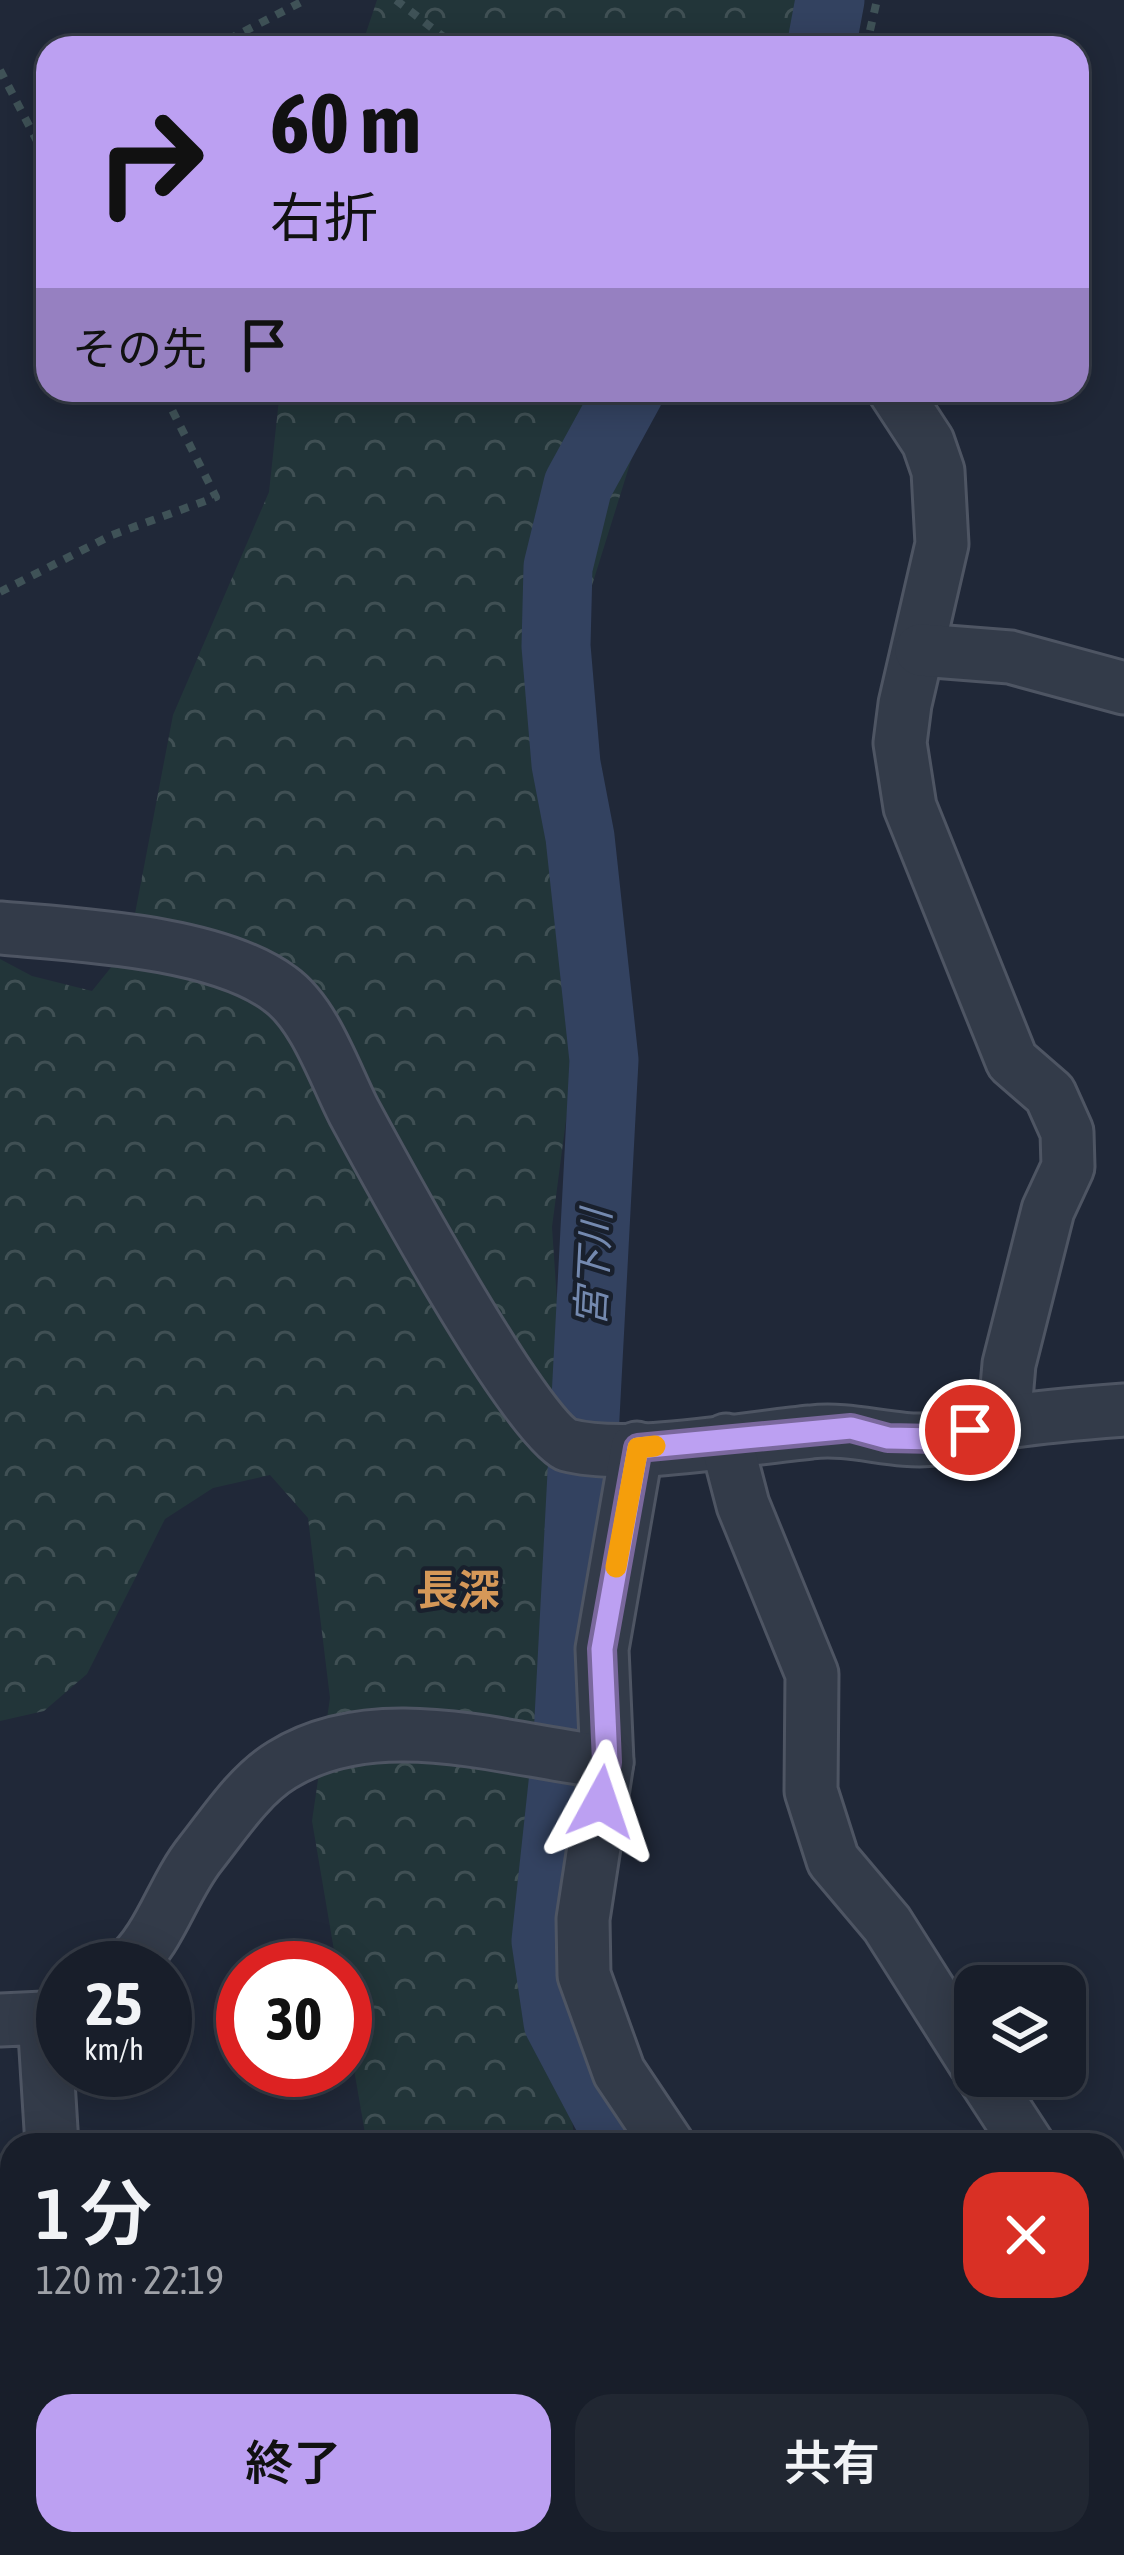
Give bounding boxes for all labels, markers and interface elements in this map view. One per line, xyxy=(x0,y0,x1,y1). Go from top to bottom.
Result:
text: 60 m xyxy=(270,75,421,171)
icon: right xyxy=(72,84,228,240)
text: 右折 xyxy=(270,187,378,248)
icon: arrive xyxy=(231,312,297,378)
text: その先 xyxy=(72,323,207,375)
water label: 宮下川 xyxy=(568,1204,618,1328)
pin xyxy=(919,1379,1021,1481)
icon: arrive xyxy=(937,1397,1003,1463)
district label: 長深 xyxy=(416,1566,500,1614)
position arrow xyxy=(538,1739,664,1865)
speed limit sign: 30 xyxy=(216,1941,372,2097)
map controls xyxy=(954,1965,1086,2097)
button: layers xyxy=(954,1965,1086,2097)
text: 25 xyxy=(86,1969,142,2038)
text: km/h xyxy=(84,2032,144,2066)
text: 1 分 xyxy=(36,2172,152,2254)
button: close xyxy=(963,2172,1089,2298)
text: 120 m · 22:19 xyxy=(36,2258,224,2302)
button: 終了 xyxy=(36,2394,551,2532)
button: 共有 xyxy=(575,2394,1089,2532)

